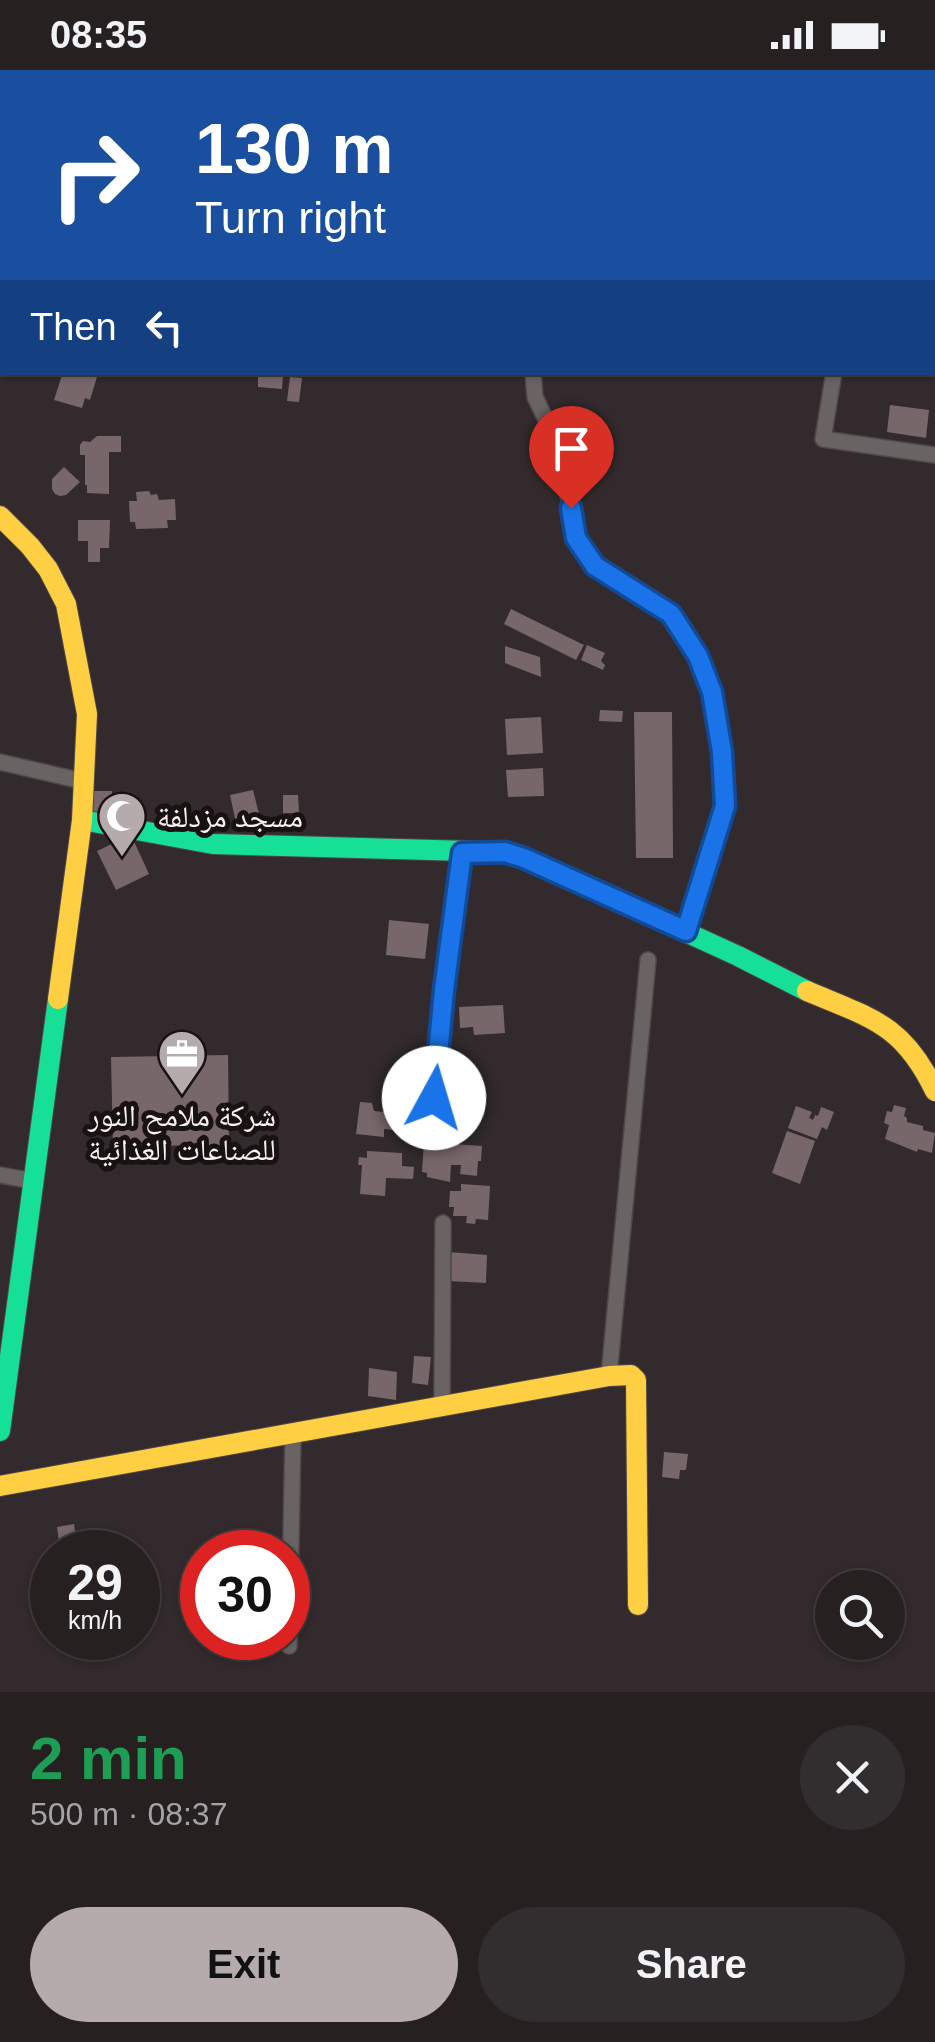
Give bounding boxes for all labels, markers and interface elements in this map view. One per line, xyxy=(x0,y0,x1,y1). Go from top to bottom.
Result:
text: 08:35 xyxy=(50,14,147,56)
icon: right xyxy=(30,110,160,240)
text: 130 m xyxy=(195,110,393,188)
text: Turn right xyxy=(195,192,386,243)
icon: left xyxy=(137,300,192,355)
text: Then xyxy=(30,306,117,348)
pin xyxy=(529,406,614,509)
icon: arrive xyxy=(544,421,599,476)
mosque icon: مسجد مزدلفة xyxy=(96,790,148,858)
place label: مسجد مزدلفة xyxy=(157,800,303,833)
office icon: شركة ملامح النور للصناعات الغذائية xyxy=(156,1028,208,1096)
position arrow xyxy=(382,1046,486,1150)
place label: شركة ملامح النور للصناعات الغذائية xyxy=(87,1099,276,1166)
speed limit sign: 30 xyxy=(180,1530,310,1660)
text: 29 xyxy=(67,1555,123,1611)
map controls xyxy=(815,1570,905,1660)
button: search xyxy=(815,1570,905,1660)
text: km/h xyxy=(68,1606,122,1634)
text: 2 min xyxy=(30,1725,187,1792)
button: close xyxy=(800,1725,905,1830)
text: 500 m · 08:37 xyxy=(30,1796,227,1832)
button: Exit xyxy=(30,1907,458,2022)
button: Share xyxy=(478,1907,905,2022)

